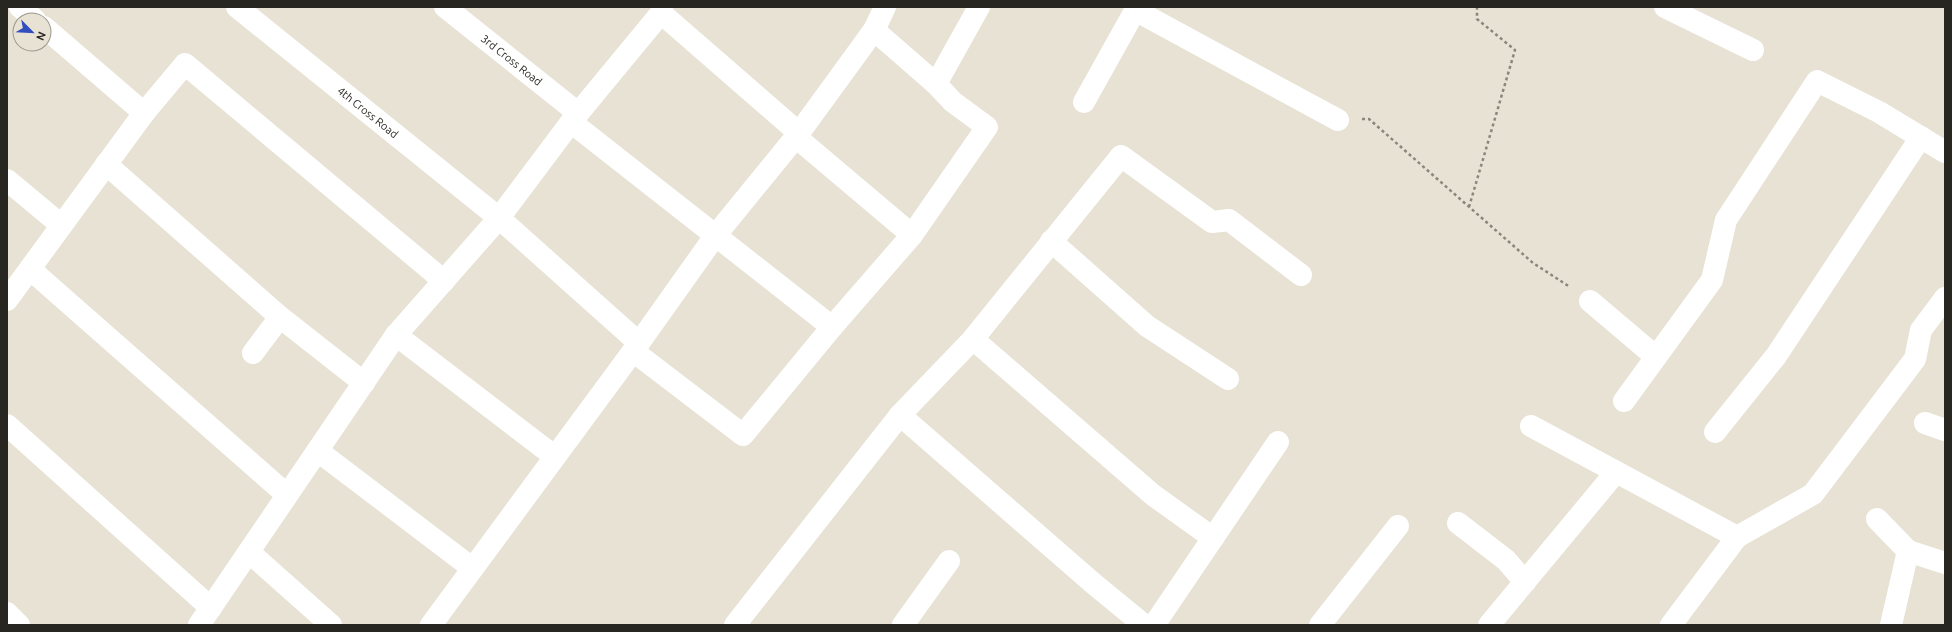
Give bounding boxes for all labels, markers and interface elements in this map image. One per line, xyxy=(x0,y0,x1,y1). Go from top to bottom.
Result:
north arrow xyxy=(12,12,52,52)
text: N xyxy=(34,30,48,42)
street label: 3rd Cross Road xyxy=(479,32,544,88)
street label: 4th Cross Road xyxy=(335,84,400,140)

